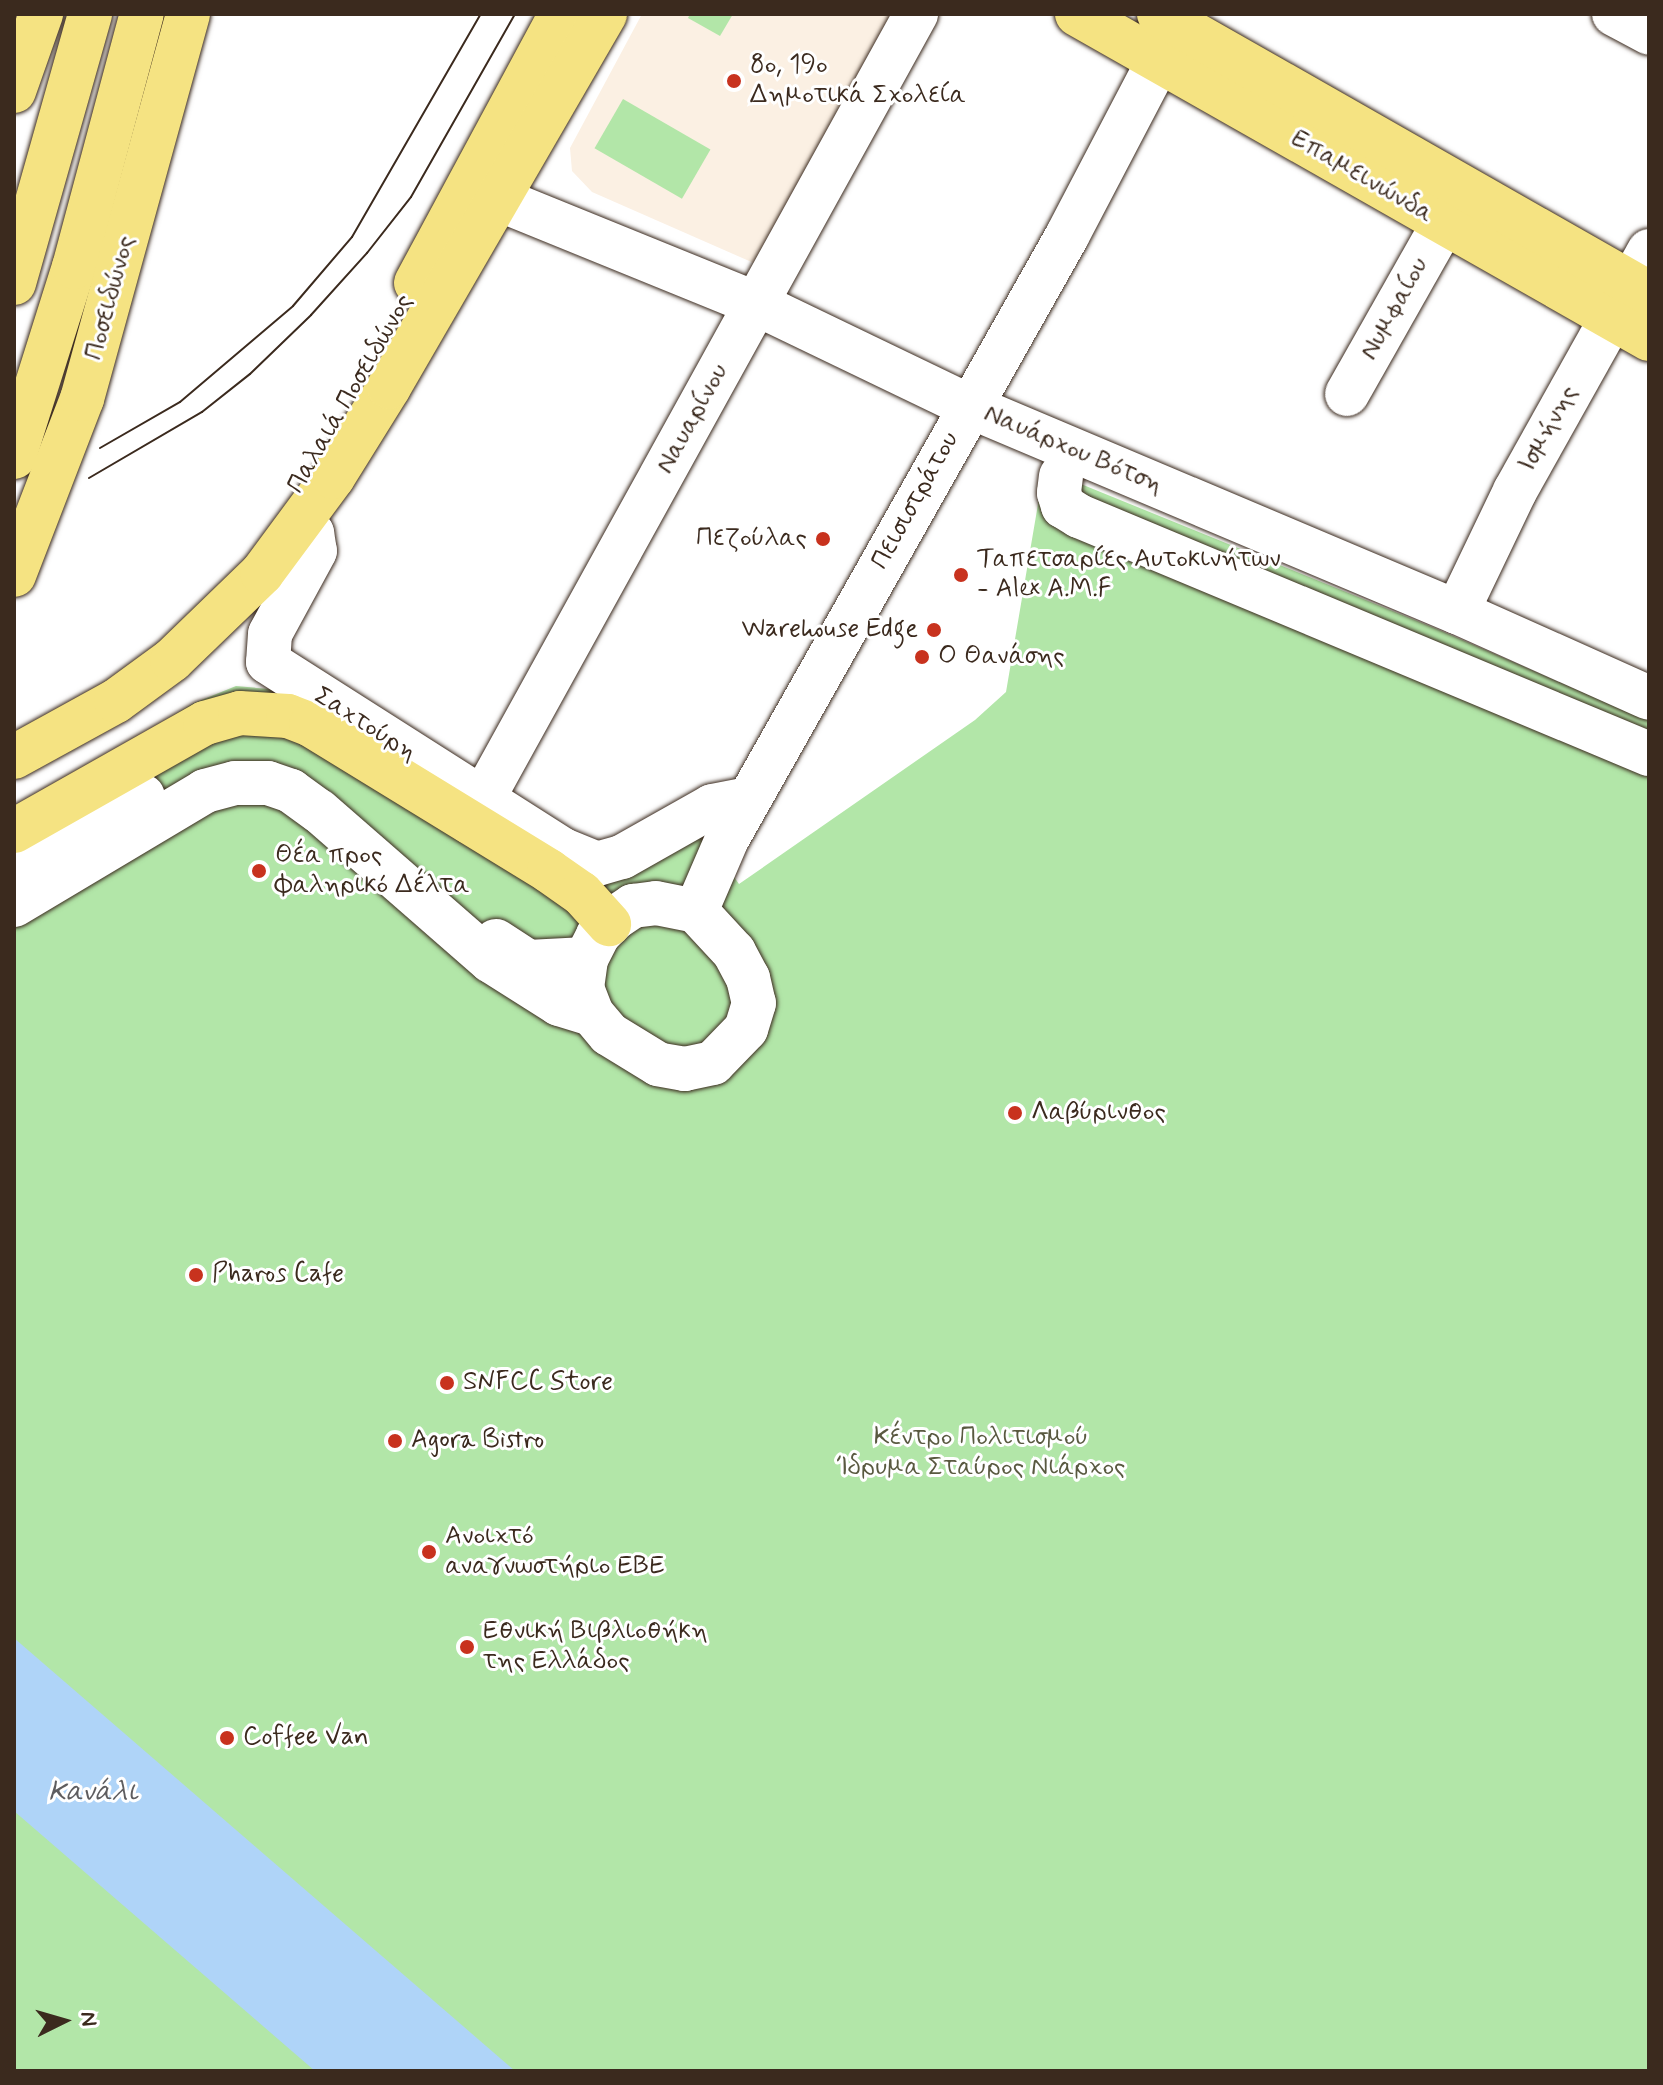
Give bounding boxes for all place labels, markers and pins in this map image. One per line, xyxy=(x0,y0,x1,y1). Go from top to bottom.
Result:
place label: 8ο, 19ο Δημοτικά Σχολεία xyxy=(750,50,966,112)
marker: 8ο, 19ο Δημοτικά Σχολεία xyxy=(725,72,743,90)
place label: Πεζούλας xyxy=(696,523,807,555)
marker: Πεζούλας xyxy=(814,530,832,548)
place label: Ταπετσαρίες Αυτοκινήτων - Alex A.M.F xyxy=(977,544,1281,606)
marker: Ταπετσαρίες Αυτοκινήτων - Alex A.M.F xyxy=(952,566,970,584)
place label: Warehouse Edge xyxy=(742,614,918,646)
marker: Warehouse Edge xyxy=(925,621,943,639)
place label: Ο Θανάσης xyxy=(938,641,1065,673)
marker: Ο Θανάσης xyxy=(913,648,931,666)
place label: Θέα προς Φαληρικό Δέλτα xyxy=(275,840,470,902)
marker: Θέα προς Φαληρικό Δέλτα xyxy=(250,862,268,880)
place label: Λαβύρινθος xyxy=(1031,1097,1166,1129)
marker: Λαβύρινθος xyxy=(1006,1104,1024,1122)
place label: Pharos Cafe xyxy=(212,1259,349,1291)
marker: Pharos Cafe xyxy=(187,1266,205,1284)
place label: SNFCC Store xyxy=(463,1367,609,1399)
marker: SNFCC Store xyxy=(438,1374,456,1392)
place label: Agora Bistro xyxy=(411,1425,544,1457)
marker: Agora Bistro xyxy=(386,1432,404,1450)
place label: Ανοιχτό αναγνωστήριο ΕΒΕ xyxy=(445,1521,665,1582)
marker: Ανοιχτό αναγνωστήριο ΕΒΕ xyxy=(420,1543,438,1561)
place label: Εθνική Βιβλιοθήκη της Ελλάδος xyxy=(483,1616,708,1678)
marker: Εθνική Βιβλιοθήκη της Ελλάδος xyxy=(458,1638,476,1656)
place label: Coffee Van xyxy=(243,1722,369,1754)
marker: Coffee Van xyxy=(218,1729,236,1747)

